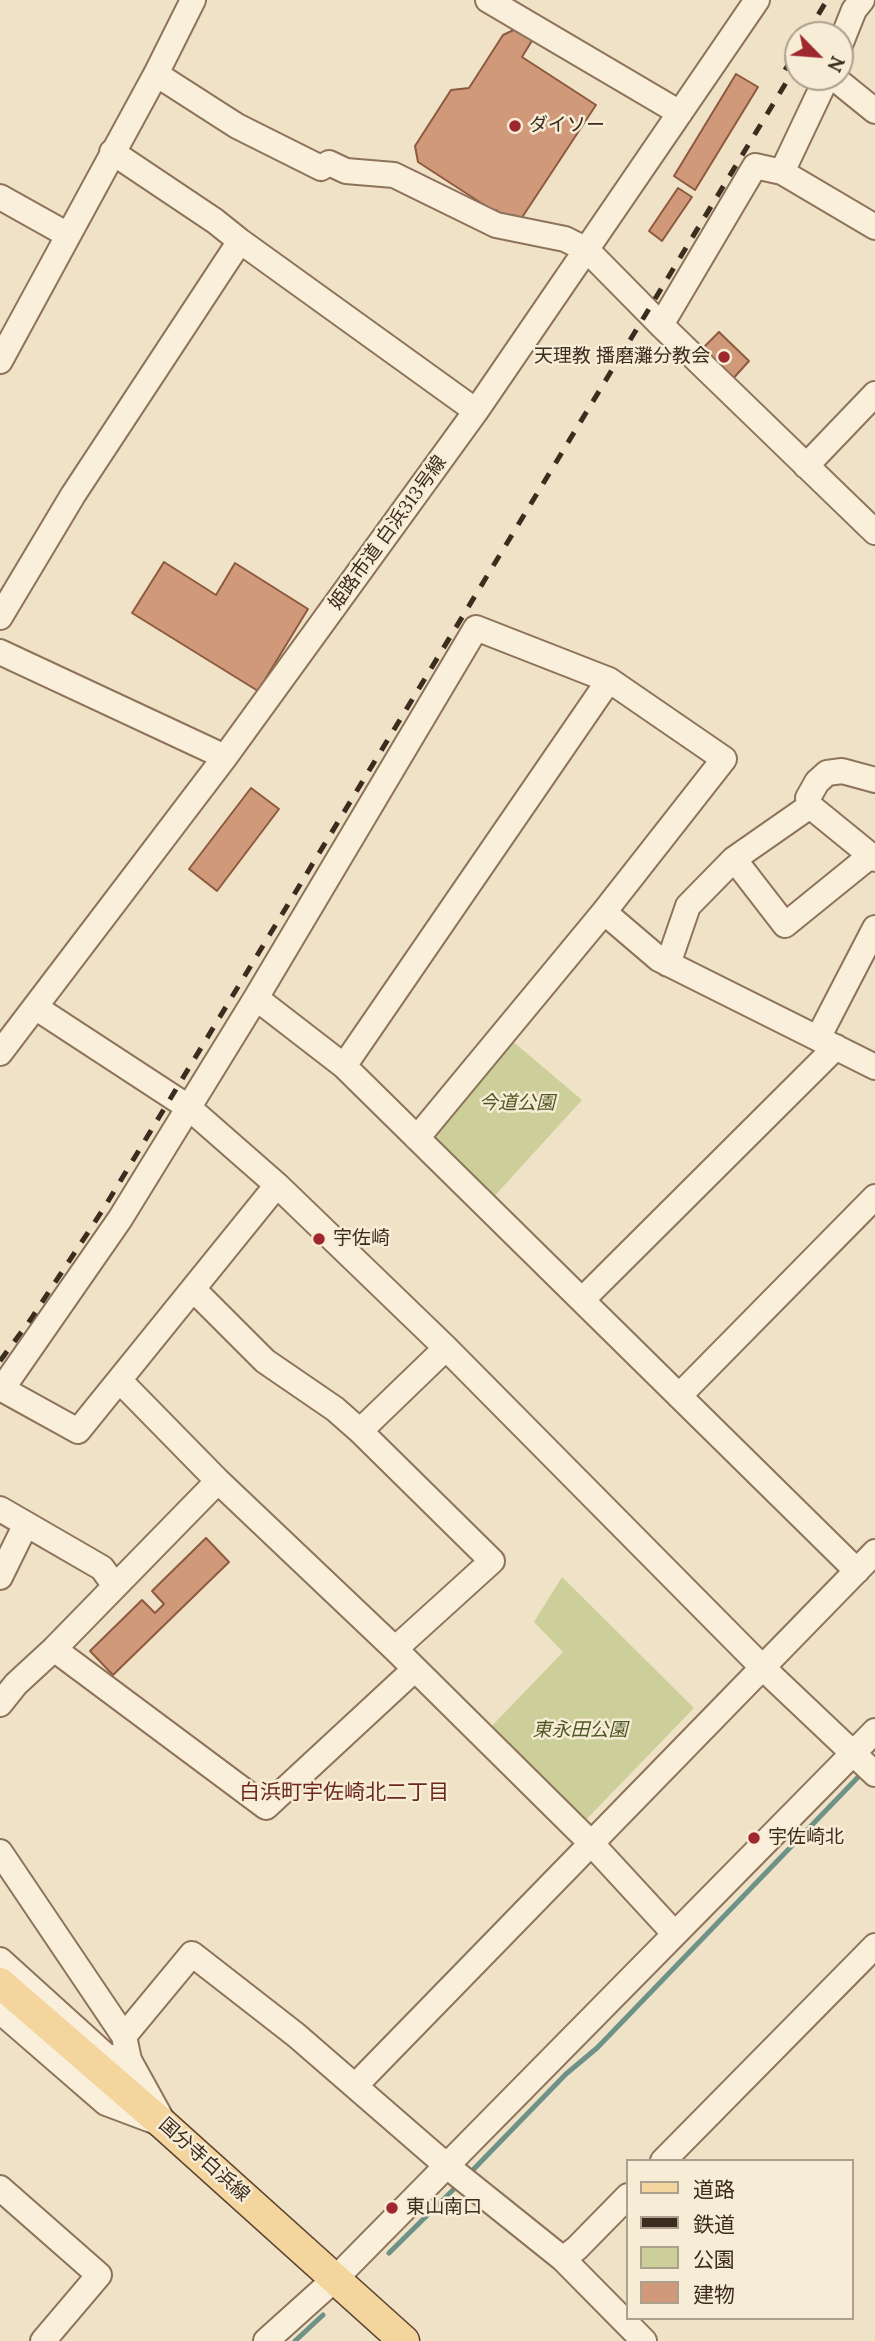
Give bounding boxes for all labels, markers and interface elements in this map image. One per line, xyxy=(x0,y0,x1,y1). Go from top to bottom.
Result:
north arrow xyxy=(784,21,854,91)
text: N xyxy=(822,52,850,76)
place label: ダイソー xyxy=(529,115,605,137)
marker: ダイソー xyxy=(507,118,523,134)
place label: 天理教 播磨灘分教会 xyxy=(534,346,710,368)
marker: 天理教 播磨灘分教会 xyxy=(716,349,732,365)
street label: 姫路市道 白浜313号線 xyxy=(324,451,452,615)
park label: 今道公園 xyxy=(479,1093,555,1115)
place label: 宇佐崎 xyxy=(333,1228,390,1250)
marker: 宇佐崎 xyxy=(311,1231,327,1247)
park label: 東永田公園 xyxy=(533,1720,627,1742)
district label: 白浜町宇佐崎北二丁目 xyxy=(239,1780,449,1806)
place label: 宇佐崎北 xyxy=(768,1827,844,1849)
marker: 宇佐崎北 xyxy=(746,1830,762,1846)
street label: 国分寺白浜線 xyxy=(154,2113,254,2207)
legend xyxy=(626,2159,854,2320)
text: 道路 xyxy=(693,2176,735,2203)
place label: 東山南口 xyxy=(406,2197,482,2219)
marker: 東山南口 xyxy=(384,2200,400,2216)
text: 鉄道 xyxy=(693,2211,735,2238)
text: 公園 xyxy=(693,2246,735,2273)
text: 建物 xyxy=(693,2281,735,2308)

